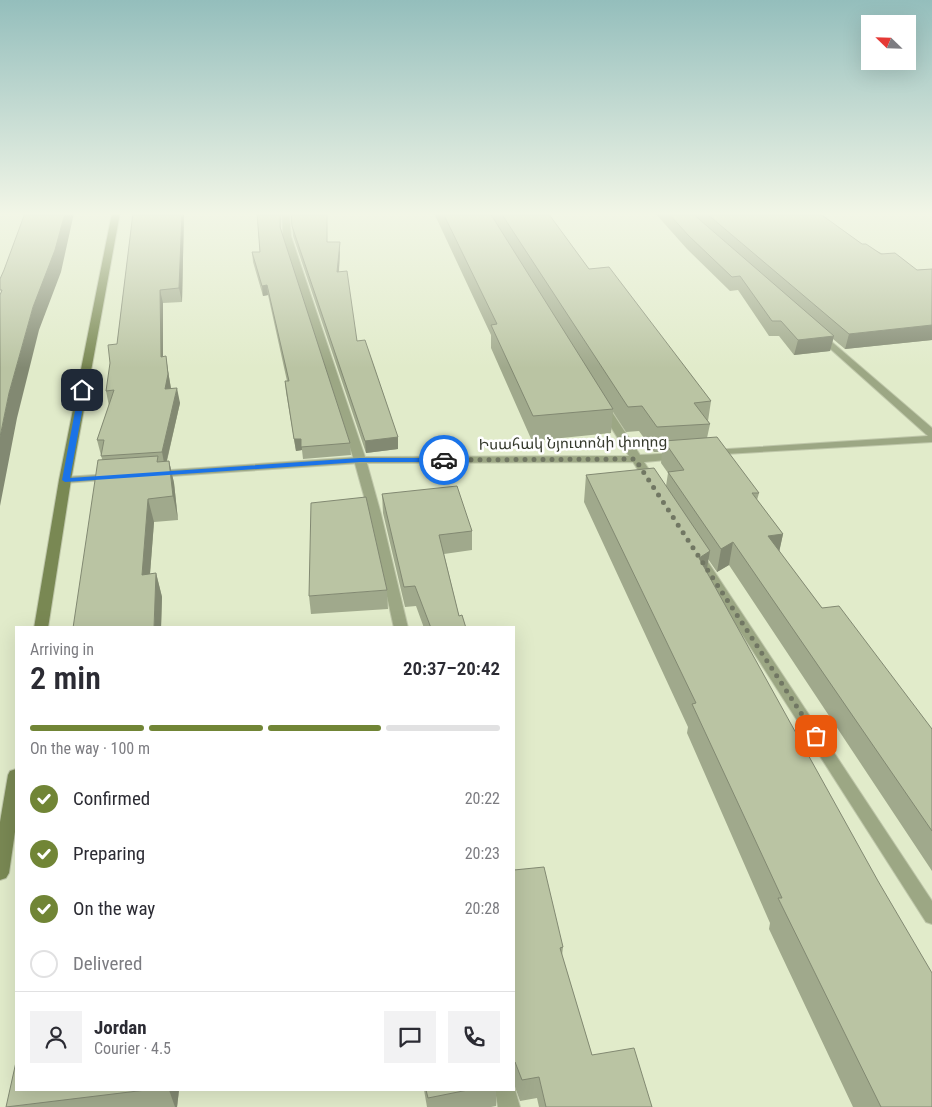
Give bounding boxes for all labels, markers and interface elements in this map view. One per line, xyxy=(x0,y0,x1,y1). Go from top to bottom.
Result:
north arrow xyxy=(861,15,916,70)
map controls xyxy=(861,15,916,70)
pin xyxy=(61,369,103,411)
icon: home xyxy=(68,376,96,404)
street label: Իսահակ Նյուտոնի փողոց xyxy=(479,432,667,454)
courier xyxy=(419,435,469,485)
icon: car xyxy=(430,446,458,474)
text: Arriving in xyxy=(30,640,94,659)
text: 20:37–20:42 xyxy=(403,657,500,680)
text: 2 min xyxy=(30,659,101,697)
pin xyxy=(795,715,837,757)
icon: bag xyxy=(802,722,830,750)
text: On the way · 100 m xyxy=(30,739,150,758)
icon: check xyxy=(30,785,58,813)
text: Confirmed xyxy=(73,787,150,810)
text: 20:22 xyxy=(465,789,500,808)
icon: check xyxy=(30,840,58,868)
text: Preparing xyxy=(73,842,145,865)
text: 20:23 xyxy=(465,844,500,863)
icon: check xyxy=(30,895,58,923)
text: On the way xyxy=(73,897,155,920)
text: 20:28 xyxy=(465,899,500,918)
text: Delivered xyxy=(73,952,142,975)
button: person xyxy=(30,1011,82,1063)
button: chat xyxy=(384,1011,436,1063)
button: phone xyxy=(448,1011,500,1063)
text: Jordan xyxy=(94,1016,147,1039)
text: Courier · 4.5 xyxy=(94,1039,171,1058)

